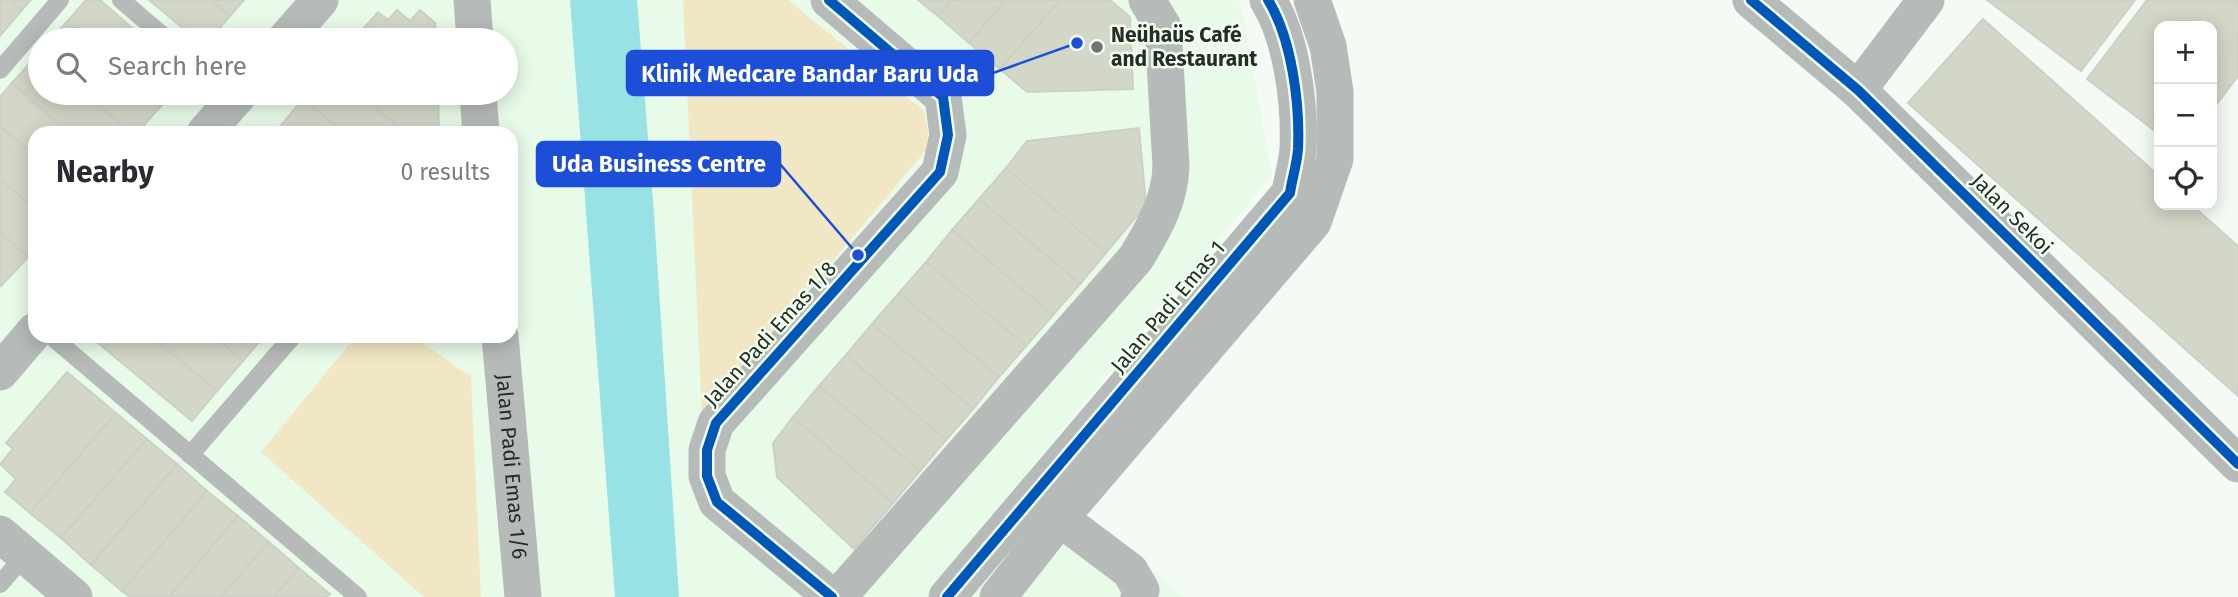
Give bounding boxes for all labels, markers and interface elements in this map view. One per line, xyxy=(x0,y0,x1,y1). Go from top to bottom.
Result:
map controls xyxy=(2154,21,2217,210)
button: + xyxy=(2154,21,2217,84)
place label: Neühaüs Café and Restaurant xyxy=(1111,22,1258,72)
search box xyxy=(28,28,518,105)
marker: Neühaüs Café and Restaurant xyxy=(1089,39,1105,55)
icon: search xyxy=(52,48,90,86)
text: Search here xyxy=(108,51,247,82)
callout: Klinik Medcare Bandar Baru Uda xyxy=(627,51,993,95)
text: Klinik Medcare Bandar Baru Uda xyxy=(641,60,979,88)
button: − xyxy=(2154,84,2217,147)
callout: Uda Business Centre xyxy=(537,142,780,186)
button: locate xyxy=(2154,147,2217,210)
text: Uda Business Centre xyxy=(552,150,766,178)
text: Nearby xyxy=(56,154,154,190)
text: 0 results xyxy=(400,158,490,186)
street label: Jalan Sekoi xyxy=(1966,168,2058,260)
street label: Jalan Padi Emas 1 xyxy=(1105,236,1231,378)
street label: Jalan Padi Emas 1/8 xyxy=(698,256,842,412)
street label: Jalan Padi Emas 1/6 xyxy=(490,373,533,560)

